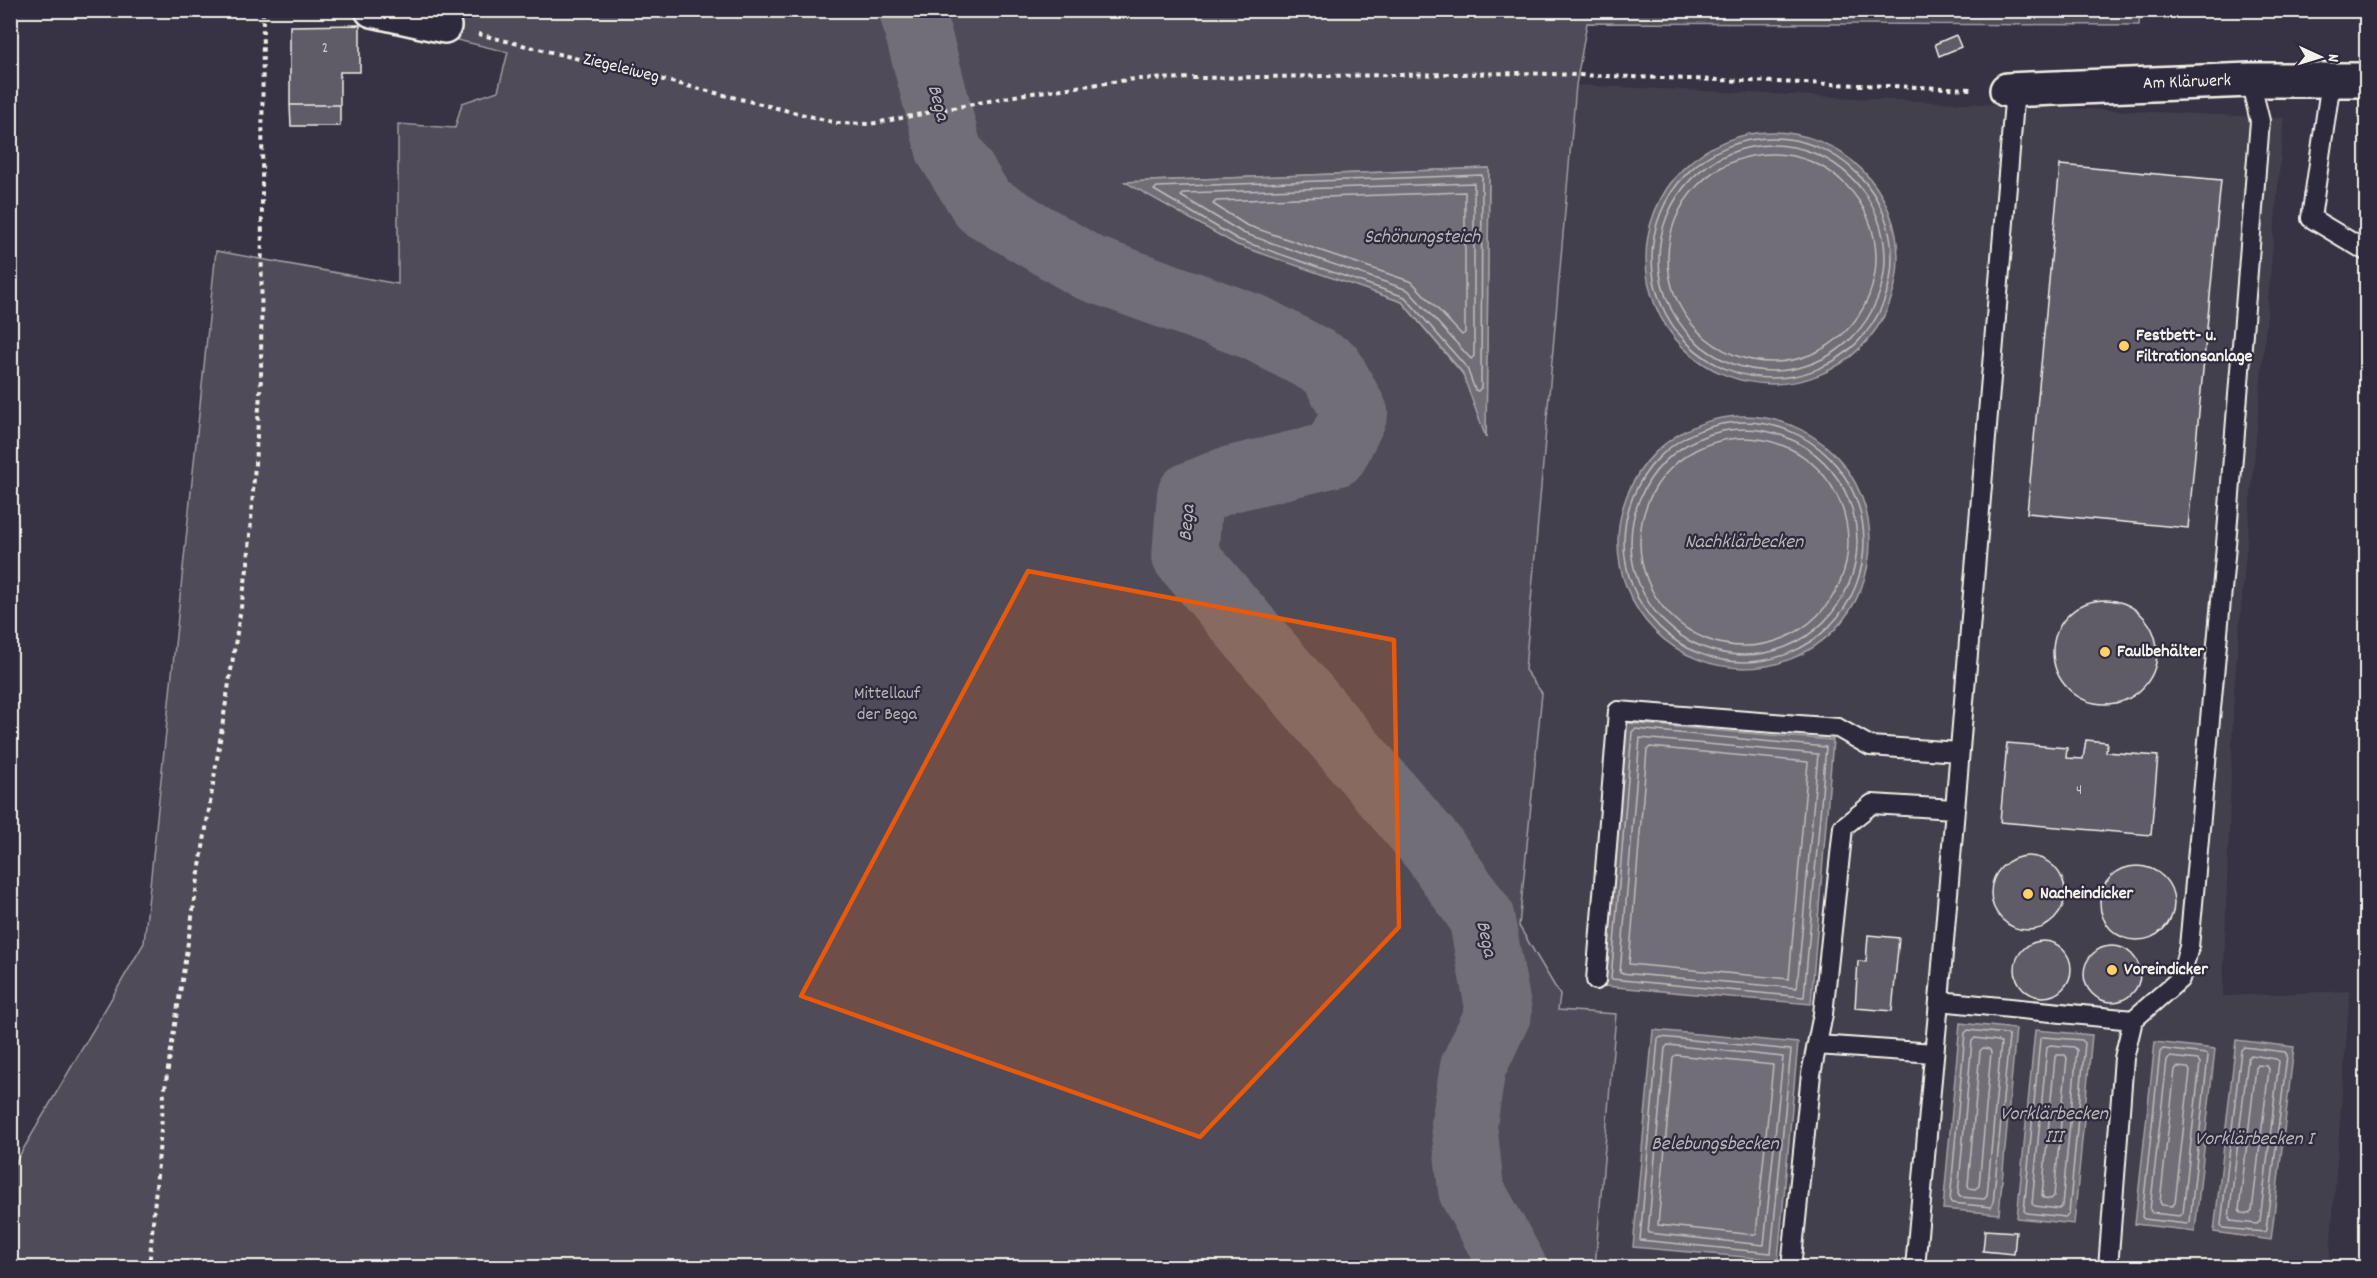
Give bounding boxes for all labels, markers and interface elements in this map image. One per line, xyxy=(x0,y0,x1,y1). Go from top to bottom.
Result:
north arrow xyxy=(2290,27,2350,87)
house number: 2 xyxy=(322,38,328,60)
street label: Ziegeleiweg xyxy=(580,47,662,91)
text: N xyxy=(2321,53,2344,63)
street label: Am Klärwerk xyxy=(2143,69,2231,97)
water label: Bega xyxy=(919,82,956,126)
water label: Schönungsteich xyxy=(1364,224,1481,252)
place label: Festbett- u. Filtrationsanlage xyxy=(2136,324,2253,370)
marker: Festbett- u. Filtrationsanlage xyxy=(2117,339,2131,353)
water label: Bega xyxy=(1172,502,1204,542)
water label: Nachklärbecken xyxy=(1685,529,1804,557)
place label: Faulbehälter xyxy=(2117,640,2204,665)
marker: Faulbehälter xyxy=(2098,645,2112,659)
park label: Mittellauf der Bega xyxy=(854,682,921,728)
house number: 4 xyxy=(2076,780,2082,802)
place label: Nacheindicker xyxy=(2040,882,2134,907)
marker: Nacheindicker xyxy=(2021,887,2035,901)
water label: Bega xyxy=(1467,918,1503,961)
place label: Voreindicker xyxy=(2124,958,2208,983)
marker: Voreindicker xyxy=(2105,963,2119,977)
water label: Vorklärbecken III xyxy=(2000,1101,2109,1152)
water label: Vorklärbecken I xyxy=(2195,1126,2316,1154)
water label: Belebungsbecken xyxy=(1651,1131,1779,1159)

